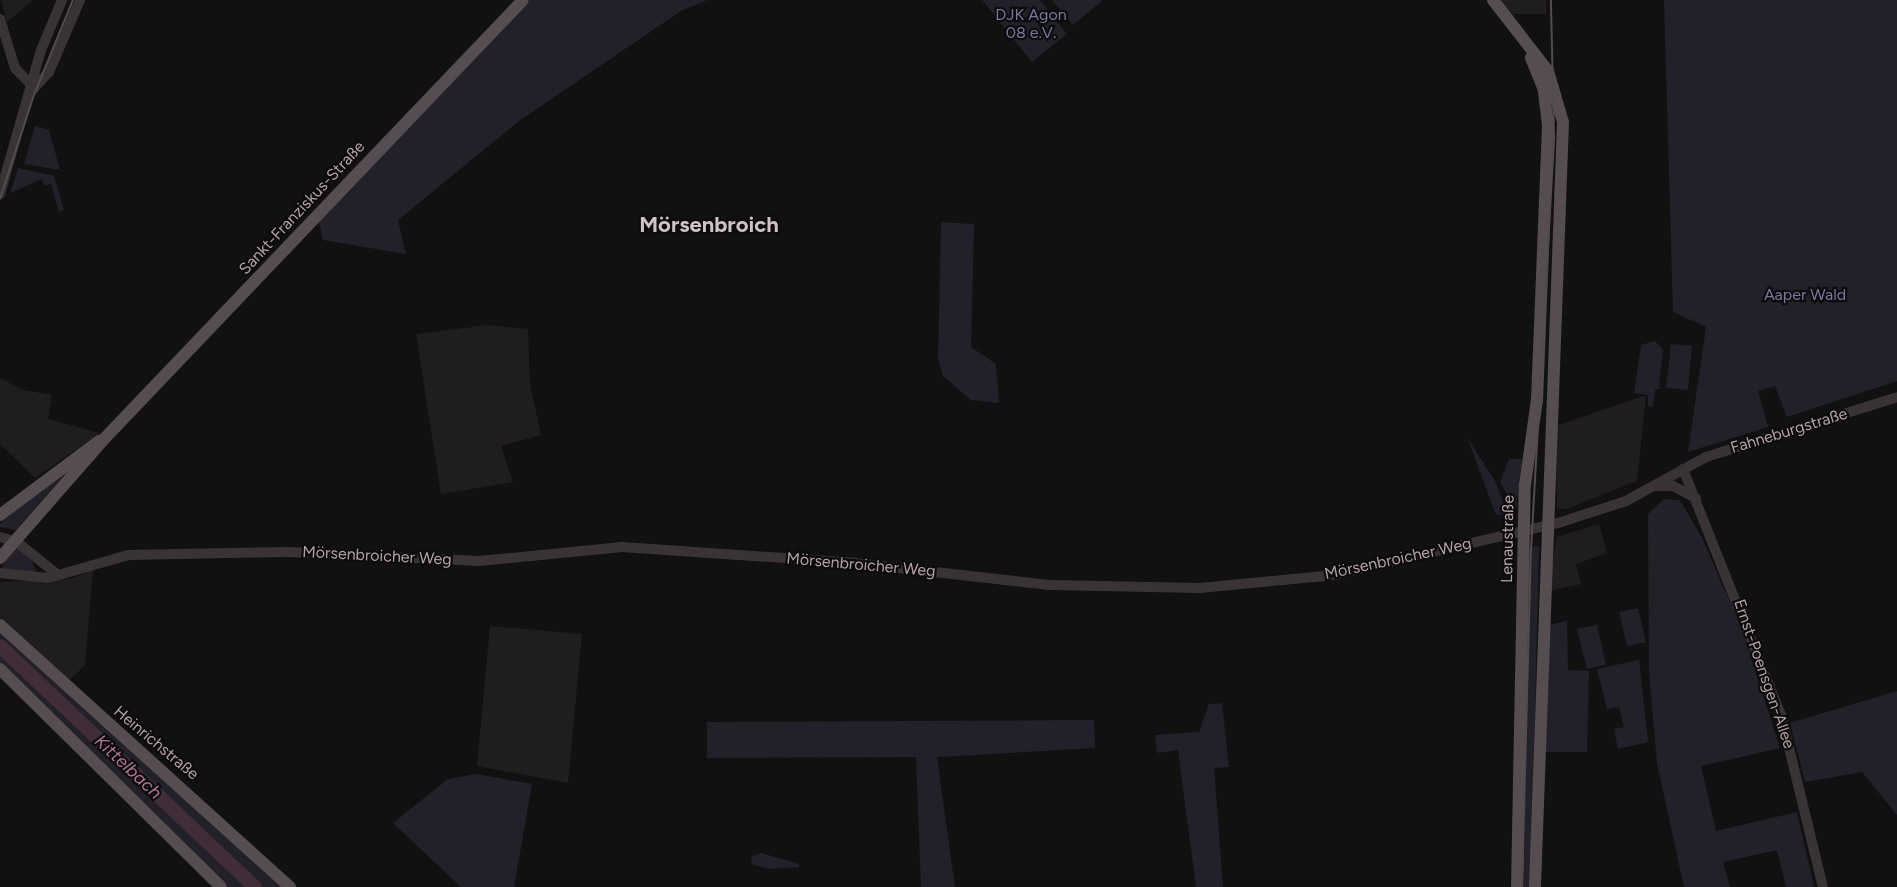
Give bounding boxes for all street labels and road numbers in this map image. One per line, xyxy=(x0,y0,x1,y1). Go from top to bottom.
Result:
street label: Sankt-Franziskus-Straße xyxy=(235,137,369,279)
street label: Fahneburgstraße xyxy=(1728,404,1850,458)
street label: Lenaustraße xyxy=(1498,495,1518,583)
street label: Mörsenbroicher Weg xyxy=(1323,534,1473,584)
street label: Mörsenbroicher Weg xyxy=(302,542,452,570)
street label: Mörsenbroicher Weg xyxy=(786,549,936,581)
street label: Ernst-Poensgen-Allee xyxy=(1729,597,1799,751)
street label: Heinrichstraße xyxy=(110,702,202,784)

